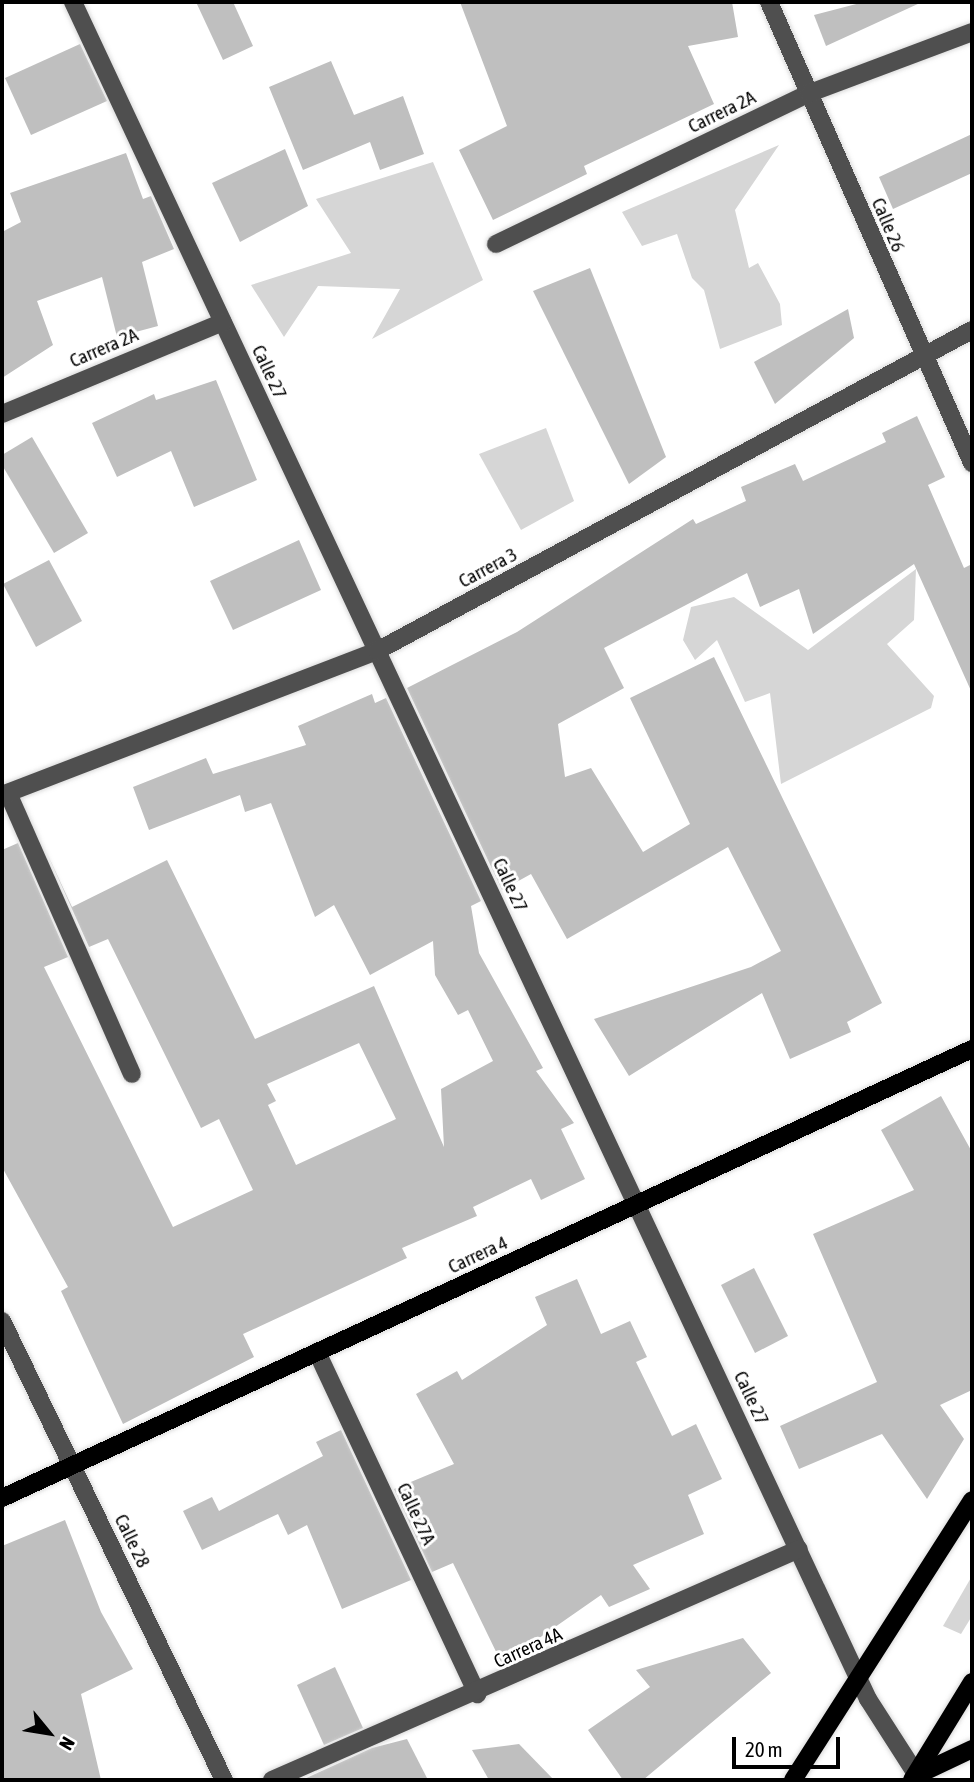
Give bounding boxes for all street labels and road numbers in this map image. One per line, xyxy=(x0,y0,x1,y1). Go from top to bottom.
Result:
street label: Carrera 2A xyxy=(685,86,759,138)
street label: Calle 26 xyxy=(866,195,910,255)
street label: Carrera 2A xyxy=(66,323,142,373)
street label: Calle 27 xyxy=(247,342,291,402)
street label: Carrera 3 xyxy=(455,543,521,593)
street label: Calle 27 xyxy=(488,855,532,915)
street label: Carrera 4 xyxy=(445,1231,511,1279)
street label: Calle 27 xyxy=(729,1368,773,1428)
street label: Calle 27A xyxy=(392,1479,440,1549)
street label: Calle 28 xyxy=(109,1511,155,1571)
street label: Carrera 4A xyxy=(490,1623,566,1673)

